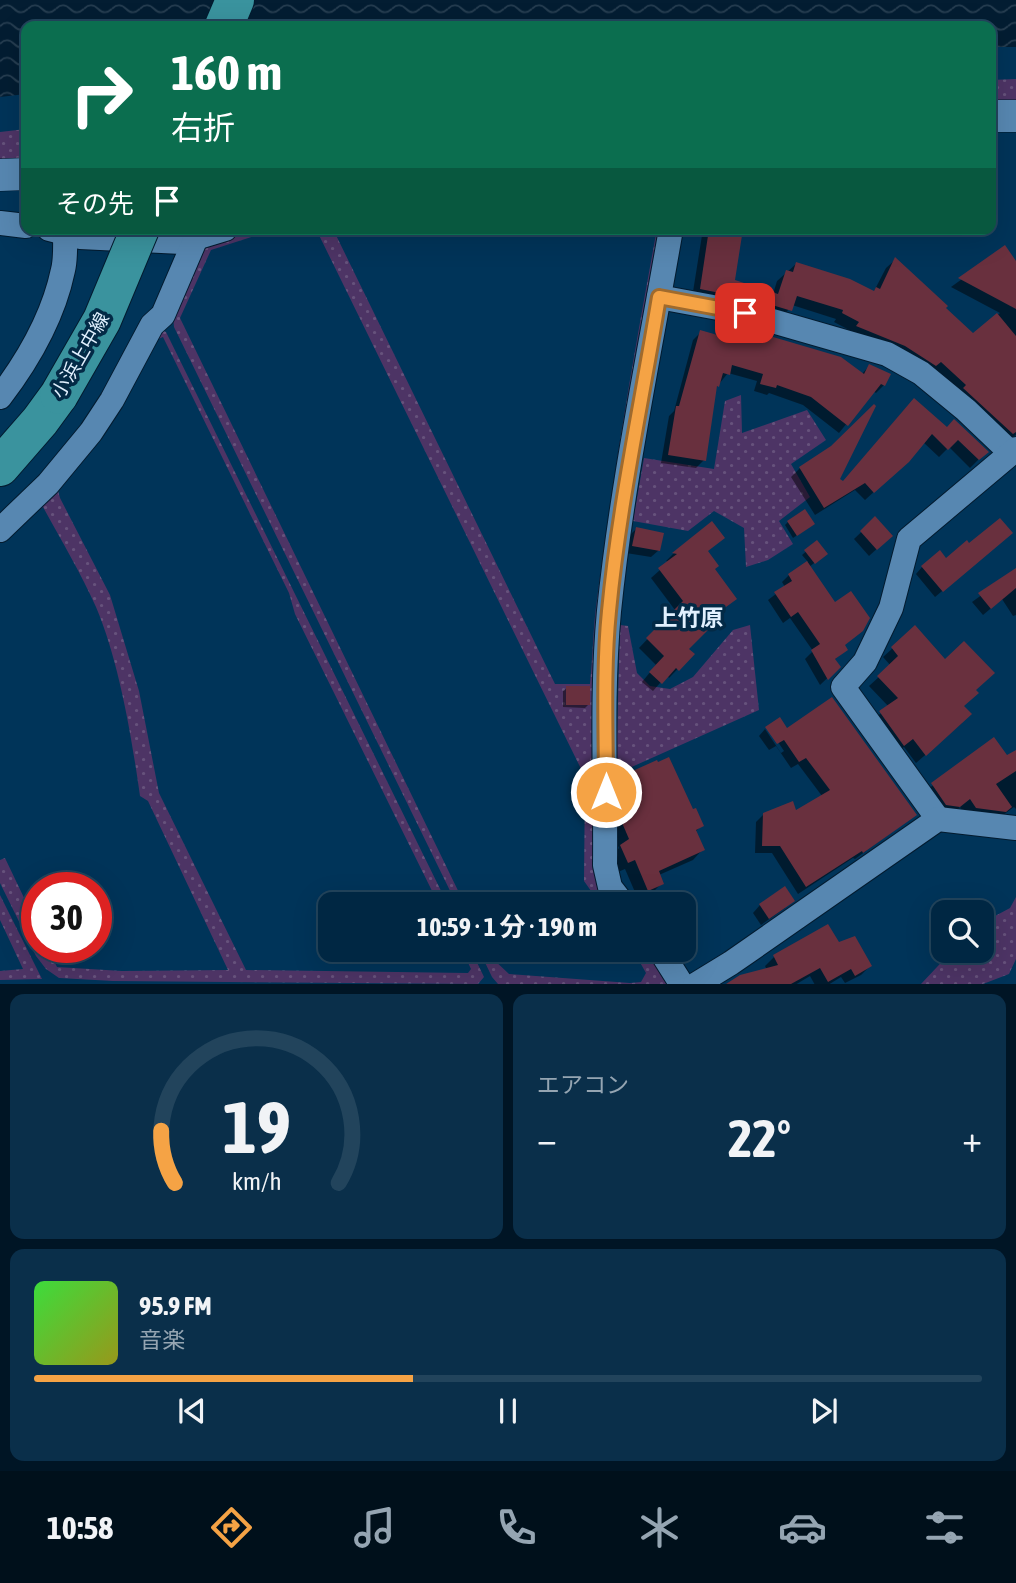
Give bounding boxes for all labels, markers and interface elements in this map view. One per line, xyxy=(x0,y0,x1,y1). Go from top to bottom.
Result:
text: 160 m xyxy=(171,44,282,100)
icon: right xyxy=(56,49,147,140)
text: 右折 xyxy=(171,109,235,146)
icon: arrive xyxy=(148,182,186,220)
text: その先 xyxy=(56,189,134,219)
pin xyxy=(715,283,775,343)
icon: arrive xyxy=(726,294,764,332)
street label: 小浜上中線 xyxy=(47,308,113,402)
district label: 上竹原 xyxy=(655,605,724,631)
position arrow xyxy=(569,755,643,829)
speed limit sign: 30 xyxy=(21,872,112,963)
map controls xyxy=(931,900,994,963)
button: search xyxy=(931,900,994,963)
text: 10:59 · 1 分 · 190 m xyxy=(417,912,597,942)
text: エアコン xyxy=(537,1072,629,1098)
text: 19 xyxy=(222,1085,291,1168)
text: 22° xyxy=(728,1108,791,1168)
text: − xyxy=(537,1117,557,1160)
text: + xyxy=(962,1117,982,1160)
text: km/h xyxy=(232,1166,281,1194)
text: 95.9 FM xyxy=(139,1291,212,1321)
text: 音楽 xyxy=(139,1327,185,1353)
icon: previous xyxy=(173,1392,211,1430)
icon: pause xyxy=(489,1392,527,1430)
icon: next xyxy=(805,1392,843,1430)
icon: directions xyxy=(207,1503,256,1552)
icon: music xyxy=(350,1503,399,1552)
icon: phone xyxy=(492,1503,541,1552)
icon: climate xyxy=(635,1503,684,1552)
icon: car xyxy=(778,1503,827,1552)
icon: filters xyxy=(920,1503,969,1552)
text: 10:58 xyxy=(47,1509,113,1546)

